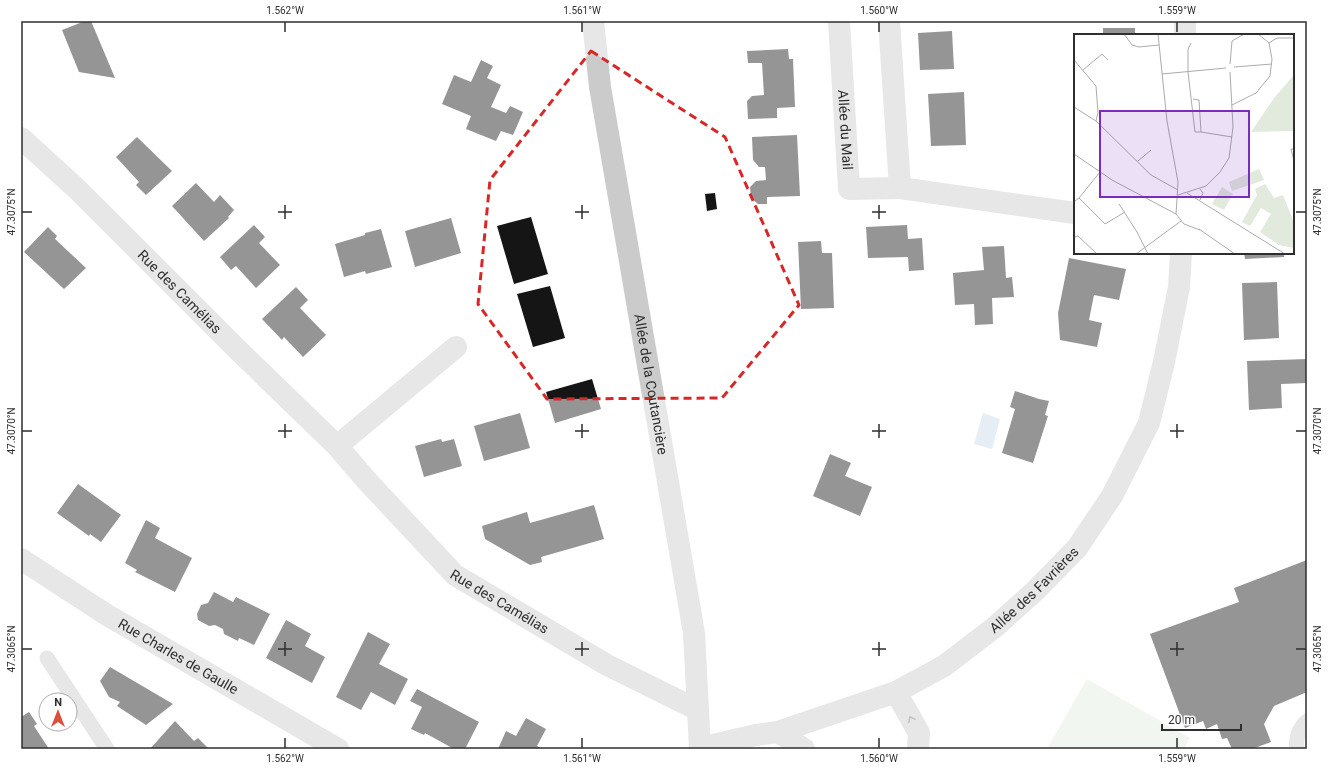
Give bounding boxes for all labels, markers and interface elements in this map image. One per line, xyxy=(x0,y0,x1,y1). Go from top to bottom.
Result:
text: 1.562°W xyxy=(266,5,304,16)
text: 1.561°W xyxy=(563,5,601,16)
text: 1.560°W xyxy=(860,5,898,16)
text: 1.559°W xyxy=(1158,5,1196,16)
inset map xyxy=(1074,34,1294,254)
street label: Allée du Mail xyxy=(835,89,856,170)
text: 47.3075°N xyxy=(6,188,17,236)
text: 47.3075°N xyxy=(1312,188,1323,236)
street label: Rue des Camélias xyxy=(135,247,225,337)
street label: Allée de la Coutancière xyxy=(631,313,671,456)
text: 47.3070°N xyxy=(6,407,17,455)
text: 47.3070°N xyxy=(1312,407,1323,455)
street label: Allée des Favrières xyxy=(986,543,1082,636)
street label: Rue des Camélias xyxy=(448,566,552,637)
street label: Rue Charles de Gaulle xyxy=(115,615,241,697)
text: 47.3065°N xyxy=(6,625,17,673)
text: 47.3065°N xyxy=(1312,625,1323,673)
north arrow xyxy=(38,692,78,732)
text: N xyxy=(54,696,62,709)
scale bar xyxy=(1162,706,1241,732)
text: 20 m xyxy=(1168,713,1195,727)
one-way arrow xyxy=(909,716,916,724)
text: 1.562°W xyxy=(266,753,304,764)
text: 1.561°W xyxy=(563,753,601,764)
text: 1.560°W xyxy=(860,753,898,764)
text: 1.559°W xyxy=(1158,753,1196,764)

